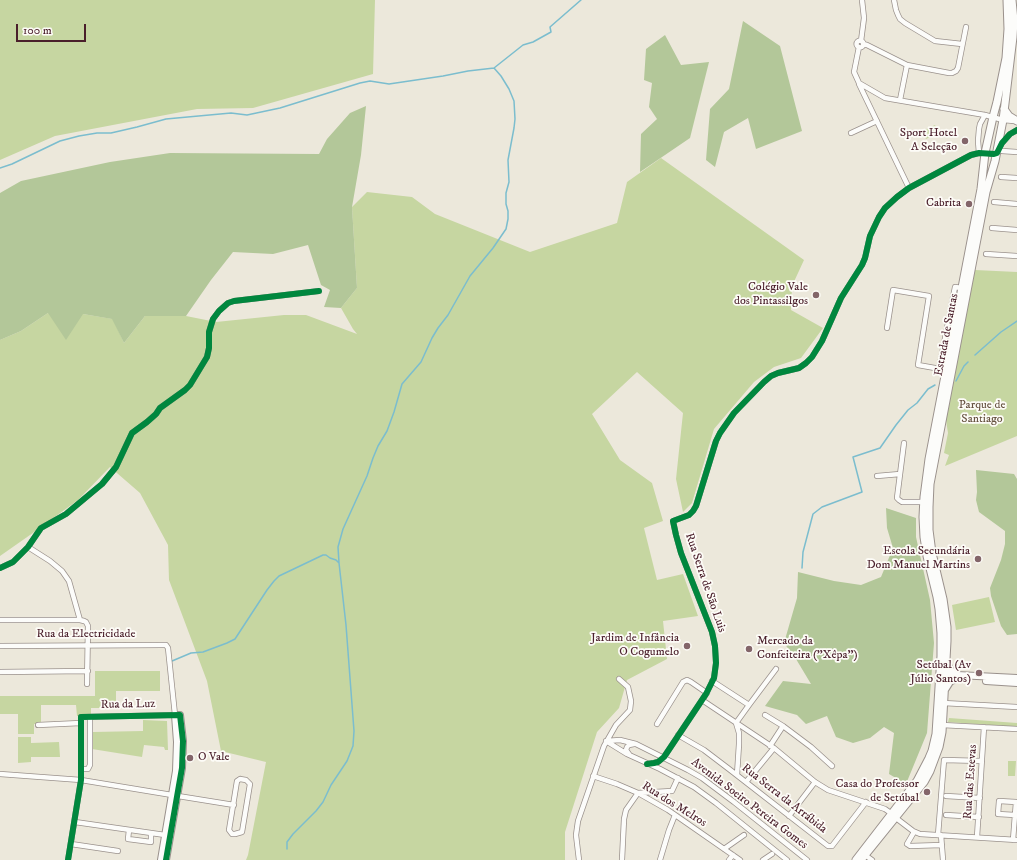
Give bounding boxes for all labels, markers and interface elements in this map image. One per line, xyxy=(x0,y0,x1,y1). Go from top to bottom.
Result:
scale bar xyxy=(18,16,88,42)
text: 100 m xyxy=(23,23,52,38)
place label: Sport Hotel A Seleção xyxy=(900,127,957,155)
marker: Sport Hotel A Seleção xyxy=(960,136,970,146)
place label: Cabrita xyxy=(926,197,961,211)
marker: Cabrita xyxy=(964,199,974,209)
place label: Colégio Vale dos Pintassilgos xyxy=(734,281,808,309)
marker: Colégio Vale dos Pintassilgos xyxy=(811,290,821,300)
street label: Estrada de Santas xyxy=(932,293,962,377)
park label: Parque de Santiago xyxy=(959,399,1005,427)
street label: Rua Serra de São Luis xyxy=(681,531,729,635)
place label: Escola Secundária Dom Manuel Martins xyxy=(867,545,970,573)
marker: Escola Secundária Dom Manuel Martins xyxy=(973,554,983,564)
street label: Rua da Electricidade xyxy=(36,628,136,642)
place label: Jardim de Infância O Cogumelo xyxy=(591,632,679,660)
place label: Mercado da Confeiteira ("Xêpa") xyxy=(757,635,858,663)
marker: Jardim de Infância O Cogumelo xyxy=(682,641,692,651)
marker: Mercado da Confeiteira ("Xêpa") xyxy=(744,644,754,654)
place label: Setúbal (Av Júlio Santos) xyxy=(910,659,971,687)
marker: Setúbal (Av Júlio Santos) xyxy=(974,668,984,678)
street label: Rua da Luz xyxy=(101,697,155,713)
street label: Rua das Estevas xyxy=(961,744,981,820)
place label: O Vale xyxy=(198,751,230,765)
marker: O Vale xyxy=(185,753,195,763)
street label: Avenida Soeiro Pereira Gomes xyxy=(688,755,810,853)
street label: Rua Serra da Arrábida xyxy=(738,761,830,837)
place label: Casa do Professor de Setúbal xyxy=(836,778,919,806)
street label: Rua dos Melros xyxy=(639,779,709,831)
marker: Casa do Professor de Setúbal xyxy=(922,787,932,797)

